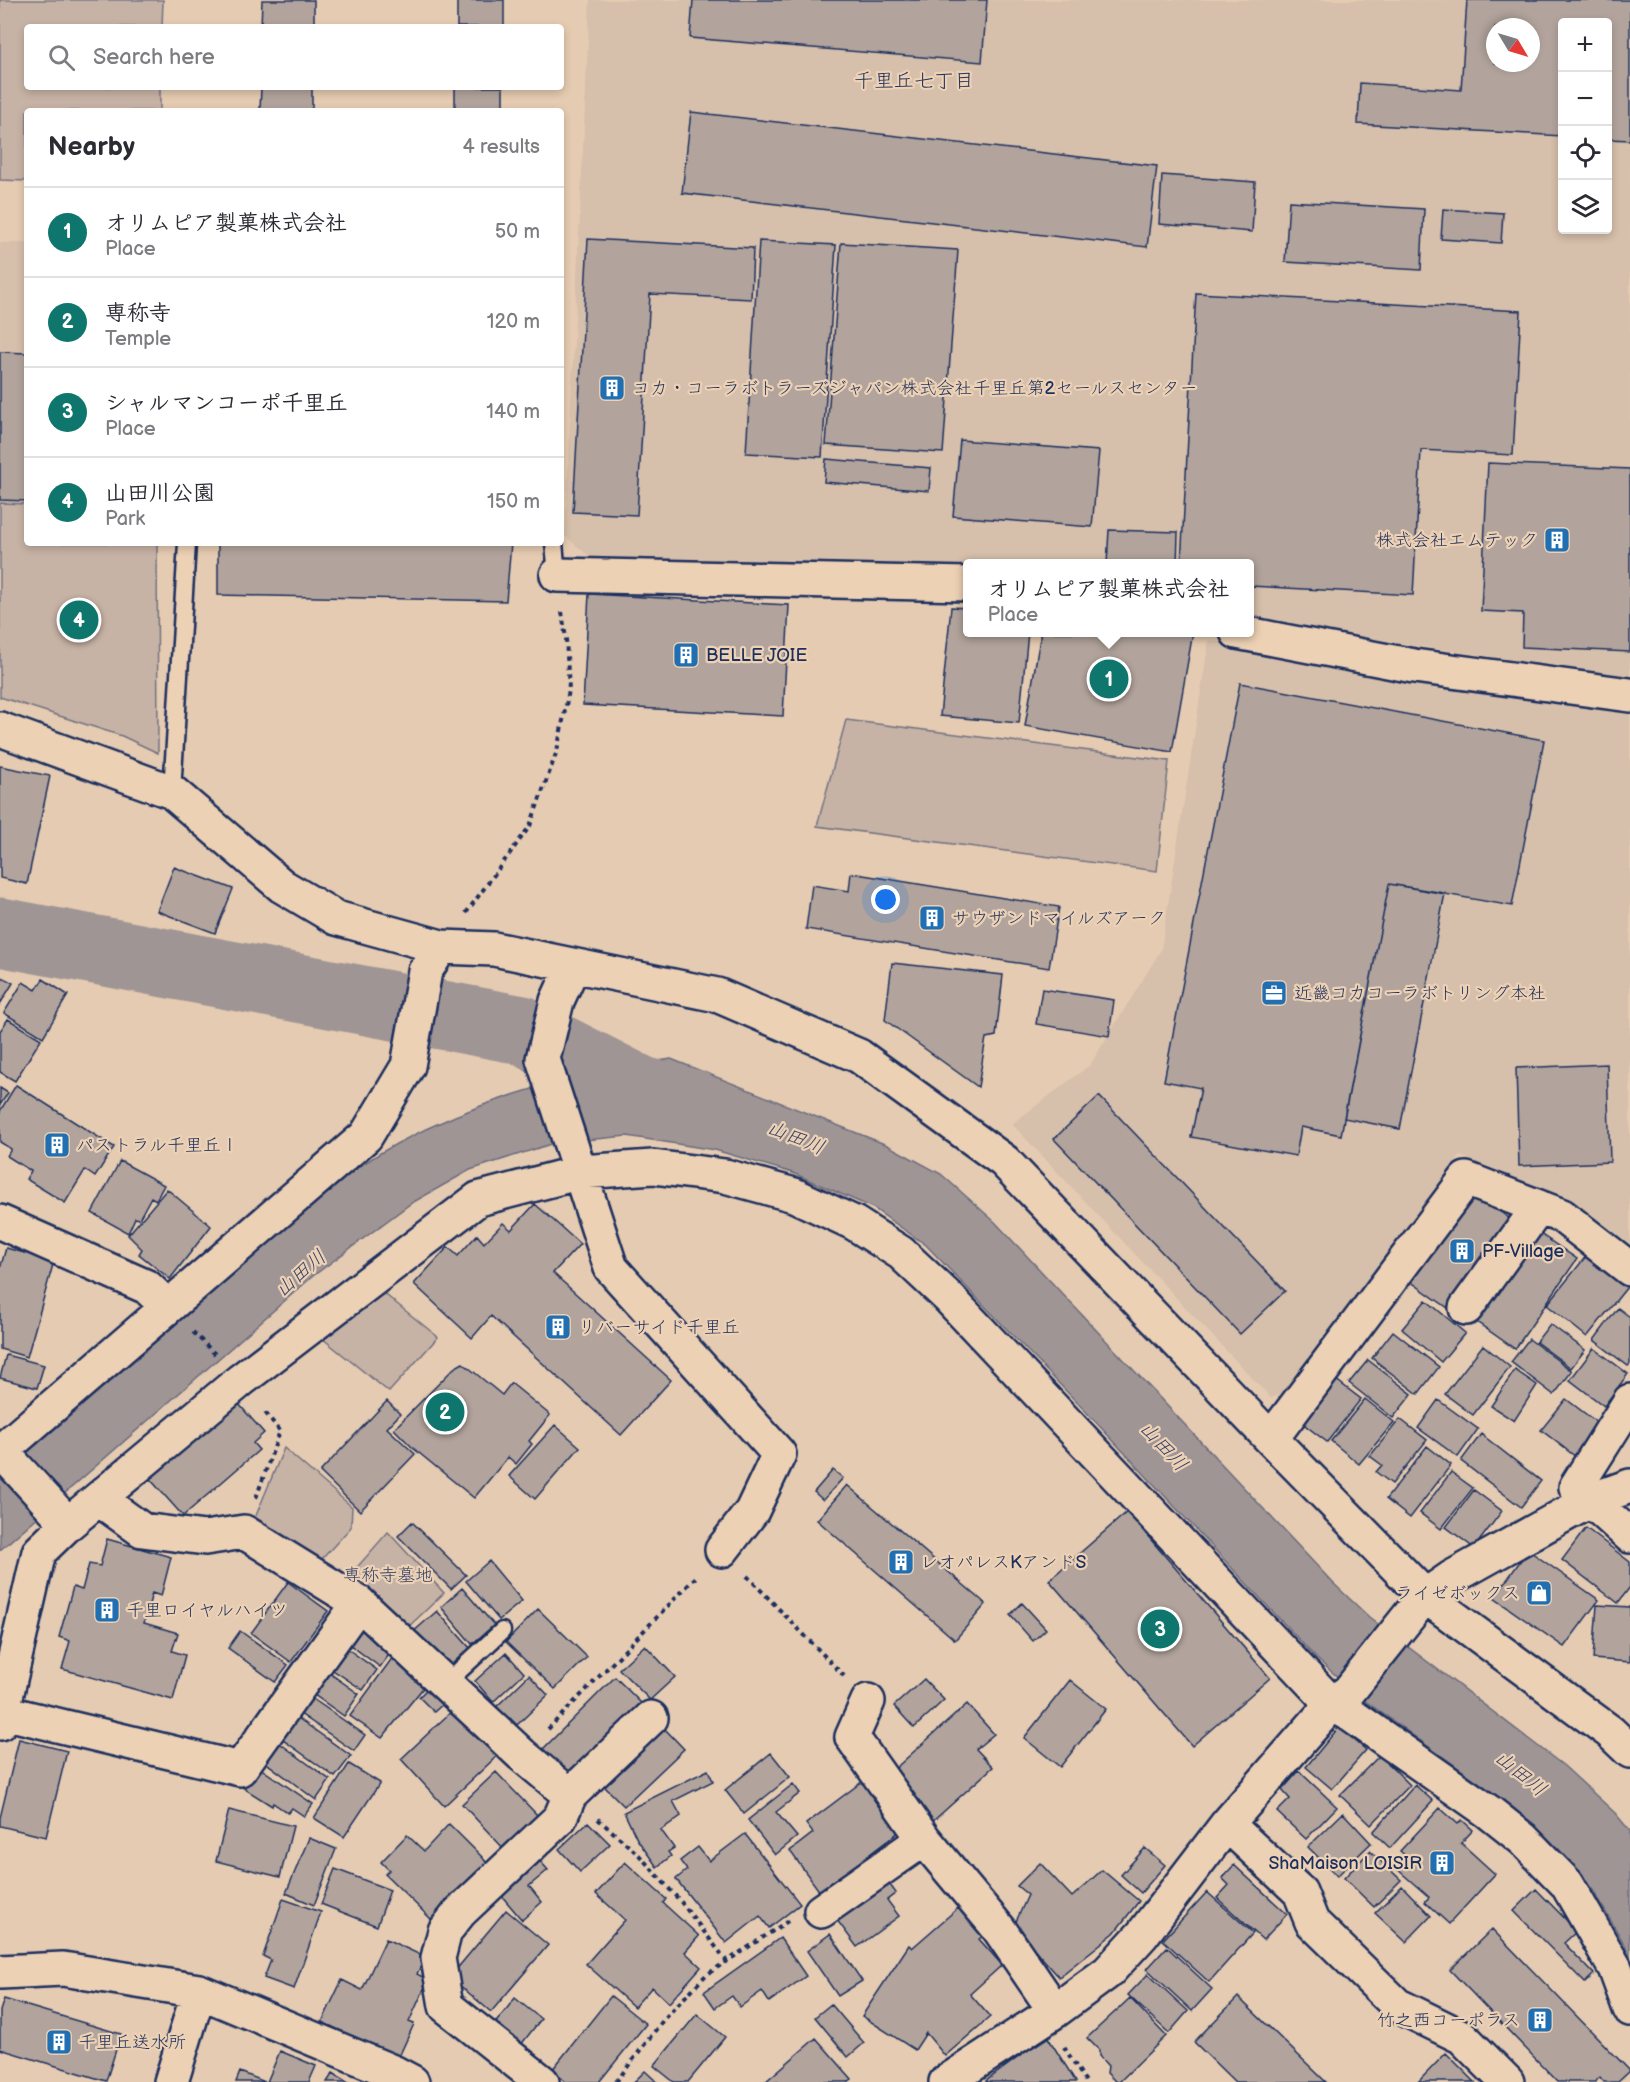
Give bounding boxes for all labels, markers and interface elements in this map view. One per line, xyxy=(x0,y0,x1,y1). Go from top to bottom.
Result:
north arrow xyxy=(1486,18,1540,72)
map controls xyxy=(1558,18,1612,234)
button: + xyxy=(1558,18,1612,72)
search box xyxy=(24,24,564,90)
icon: search xyxy=(45,41,78,74)
text: Search here xyxy=(93,44,215,71)
district label: 千里丘七丁目 xyxy=(854,69,974,93)
button: − xyxy=(1558,72,1612,126)
button: locate xyxy=(1558,126,1612,180)
text: Nearby xyxy=(48,132,135,163)
text: 4 results xyxy=(462,135,540,159)
button: layers xyxy=(1558,180,1612,234)
text: オリムピア製菓株式会社 xyxy=(105,210,347,237)
text: 1 xyxy=(63,220,72,244)
text: 50 m xyxy=(495,220,540,244)
text: Place xyxy=(105,237,156,261)
text: 専称寺 xyxy=(105,300,171,327)
text: 2 xyxy=(62,310,73,334)
text: 120 m xyxy=(487,310,540,334)
text: Temple xyxy=(105,327,171,351)
building icon: コカ・コーラボトラーズジャパン株式会社千里丘第2セールスセンター xyxy=(597,373,627,403)
place label: コカ・コーラボトラーズジャパン株式会社千里丘第2セールスセンター xyxy=(632,378,1197,399)
text: シャルマンコーポ千里丘 xyxy=(105,390,347,417)
text: 3 xyxy=(62,400,73,424)
text: 140 m xyxy=(486,400,540,424)
text: Place xyxy=(105,417,156,441)
text: 山田川公園 xyxy=(105,480,215,507)
text: 4 xyxy=(62,490,73,514)
text: 150 m xyxy=(487,490,540,514)
text: Park xyxy=(105,507,145,531)
building icon: 株式会社エムテック xyxy=(1542,525,1572,555)
place label: 株式会社エムテック xyxy=(1376,530,1538,551)
popup xyxy=(963,559,1254,637)
text: オリムピア製菓株式会社 xyxy=(987,576,1230,603)
pin: 4 xyxy=(60,598,98,642)
text: Place xyxy=(987,603,1038,627)
building icon: BELLE JOIE xyxy=(671,640,701,670)
place label: BELLE JOIE xyxy=(706,645,807,666)
pin: 1 xyxy=(1090,656,1128,702)
your location xyxy=(871,885,900,914)
building icon: サウザンドマイルズアーク xyxy=(917,903,947,933)
place label: サウザンドマイルズアーク xyxy=(952,908,1166,929)
office icon: 近畿コカコーラボトリング本社 xyxy=(1259,978,1289,1008)
place label: 近畿コカコーラボトリング本社 xyxy=(1294,983,1546,1004)
water label: 山田川 xyxy=(763,1116,828,1160)
building icon: パストラル千里丘Ⅰ xyxy=(42,1130,72,1160)
place label: パストラル千里丘Ⅰ xyxy=(76,1135,239,1156)
building icon: PF-Village xyxy=(1447,1236,1477,1266)
place label: PF-Village xyxy=(1482,1241,1565,1262)
water label: 山田川 xyxy=(270,1245,331,1302)
building icon: リバーサイド千里丘 xyxy=(543,1312,573,1342)
place label: リバーサイド千里丘 xyxy=(578,1317,740,1338)
pin: 2 xyxy=(426,1390,464,1434)
water label: 山田川 xyxy=(1134,1417,1193,1477)
building icon: レオパレスKアンドS xyxy=(886,1547,916,1577)
place label: レオパレスKアンドS xyxy=(920,1552,1087,1573)
park label: 専称寺墓地 xyxy=(343,1565,433,1586)
shop icon: ライゼボックス xyxy=(1524,1578,1554,1608)
place label: ライゼボックス xyxy=(1395,1583,1520,1604)
building icon: 千里ロイヤルハイツ xyxy=(92,1595,122,1625)
place label: 千里ロイヤルハイツ xyxy=(126,1600,288,1621)
pin: 3 xyxy=(1140,1606,1180,1652)
water label: 山田川 xyxy=(1490,1746,1551,1802)
building icon: ShaMaison LOISIR xyxy=(1427,1848,1457,1878)
place label: ShaMaison LOISIR xyxy=(1268,1853,1422,1874)
building icon: 竹之西コーポラス xyxy=(1525,2005,1555,2035)
place label: 竹之西コーポラス xyxy=(1377,2010,1520,2031)
building icon: 千里丘送水所 xyxy=(44,2027,74,2057)
place label: 千里丘送水所 xyxy=(78,2032,186,2053)

